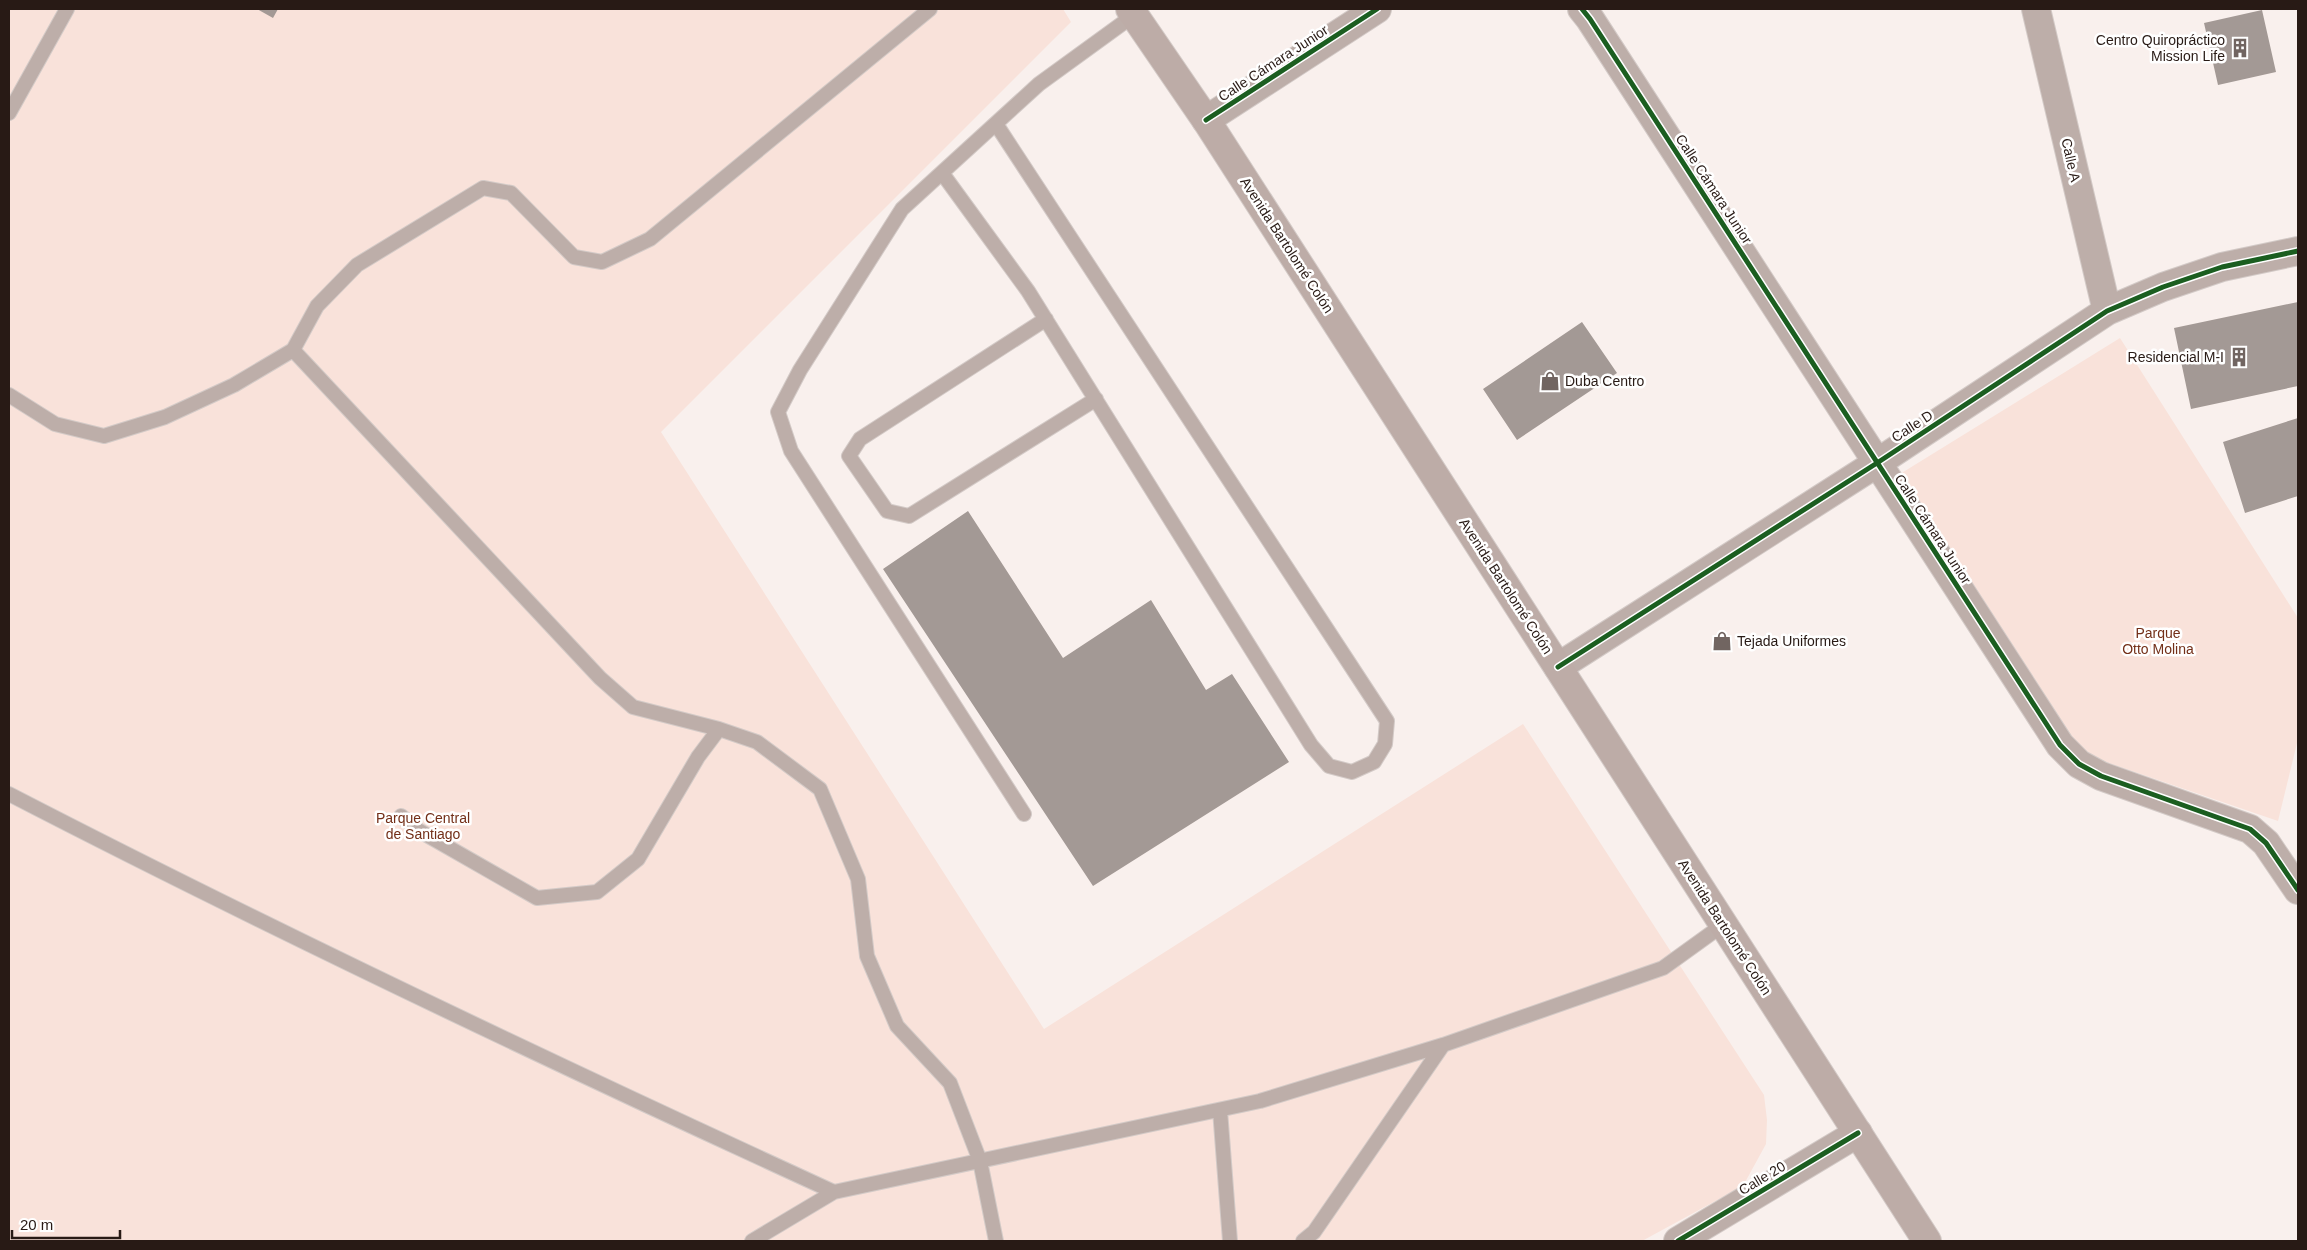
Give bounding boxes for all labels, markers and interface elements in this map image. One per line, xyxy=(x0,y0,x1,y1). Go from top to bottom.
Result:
street label: Calle Cámara Junior xyxy=(1215,21,1331,104)
place label: Centro Quiropráctico Mission Life xyxy=(2096,32,2225,64)
building icon: Centro Quiropráctico Mission Life xyxy=(2229,37,2251,59)
street label: Calle Cámara Junior xyxy=(1673,131,1756,247)
street label: Calle A xyxy=(2058,137,2084,184)
street label: Avenida Bartolomé Colón xyxy=(1237,174,1337,316)
building icon: Residencial M-I xyxy=(2228,346,2250,368)
place label: Residencial M-I xyxy=(2128,349,2224,365)
shop icon: Duba Centro xyxy=(1539,370,1561,392)
place label: Duba Centro xyxy=(1565,373,1645,389)
street label: Calle D xyxy=(1888,407,1936,445)
street label: Calle Cámara Junior xyxy=(1892,471,1975,587)
street label: Avenida Bartolomé Colón xyxy=(1456,515,1556,657)
park label: Parque Otto Molina xyxy=(2122,625,2194,657)
shop icon: Tejada Uniformes xyxy=(1711,630,1733,652)
place label: Tejada Uniformes xyxy=(1737,633,1846,649)
park label: Parque Central de Santiago xyxy=(376,810,470,842)
street label: Avenida Bartolomé Colón xyxy=(1675,856,1775,998)
street label: Calle 20 xyxy=(1736,1158,1788,1198)
scale bar xyxy=(12,1208,120,1240)
text: 20 m xyxy=(20,1216,53,1233)

